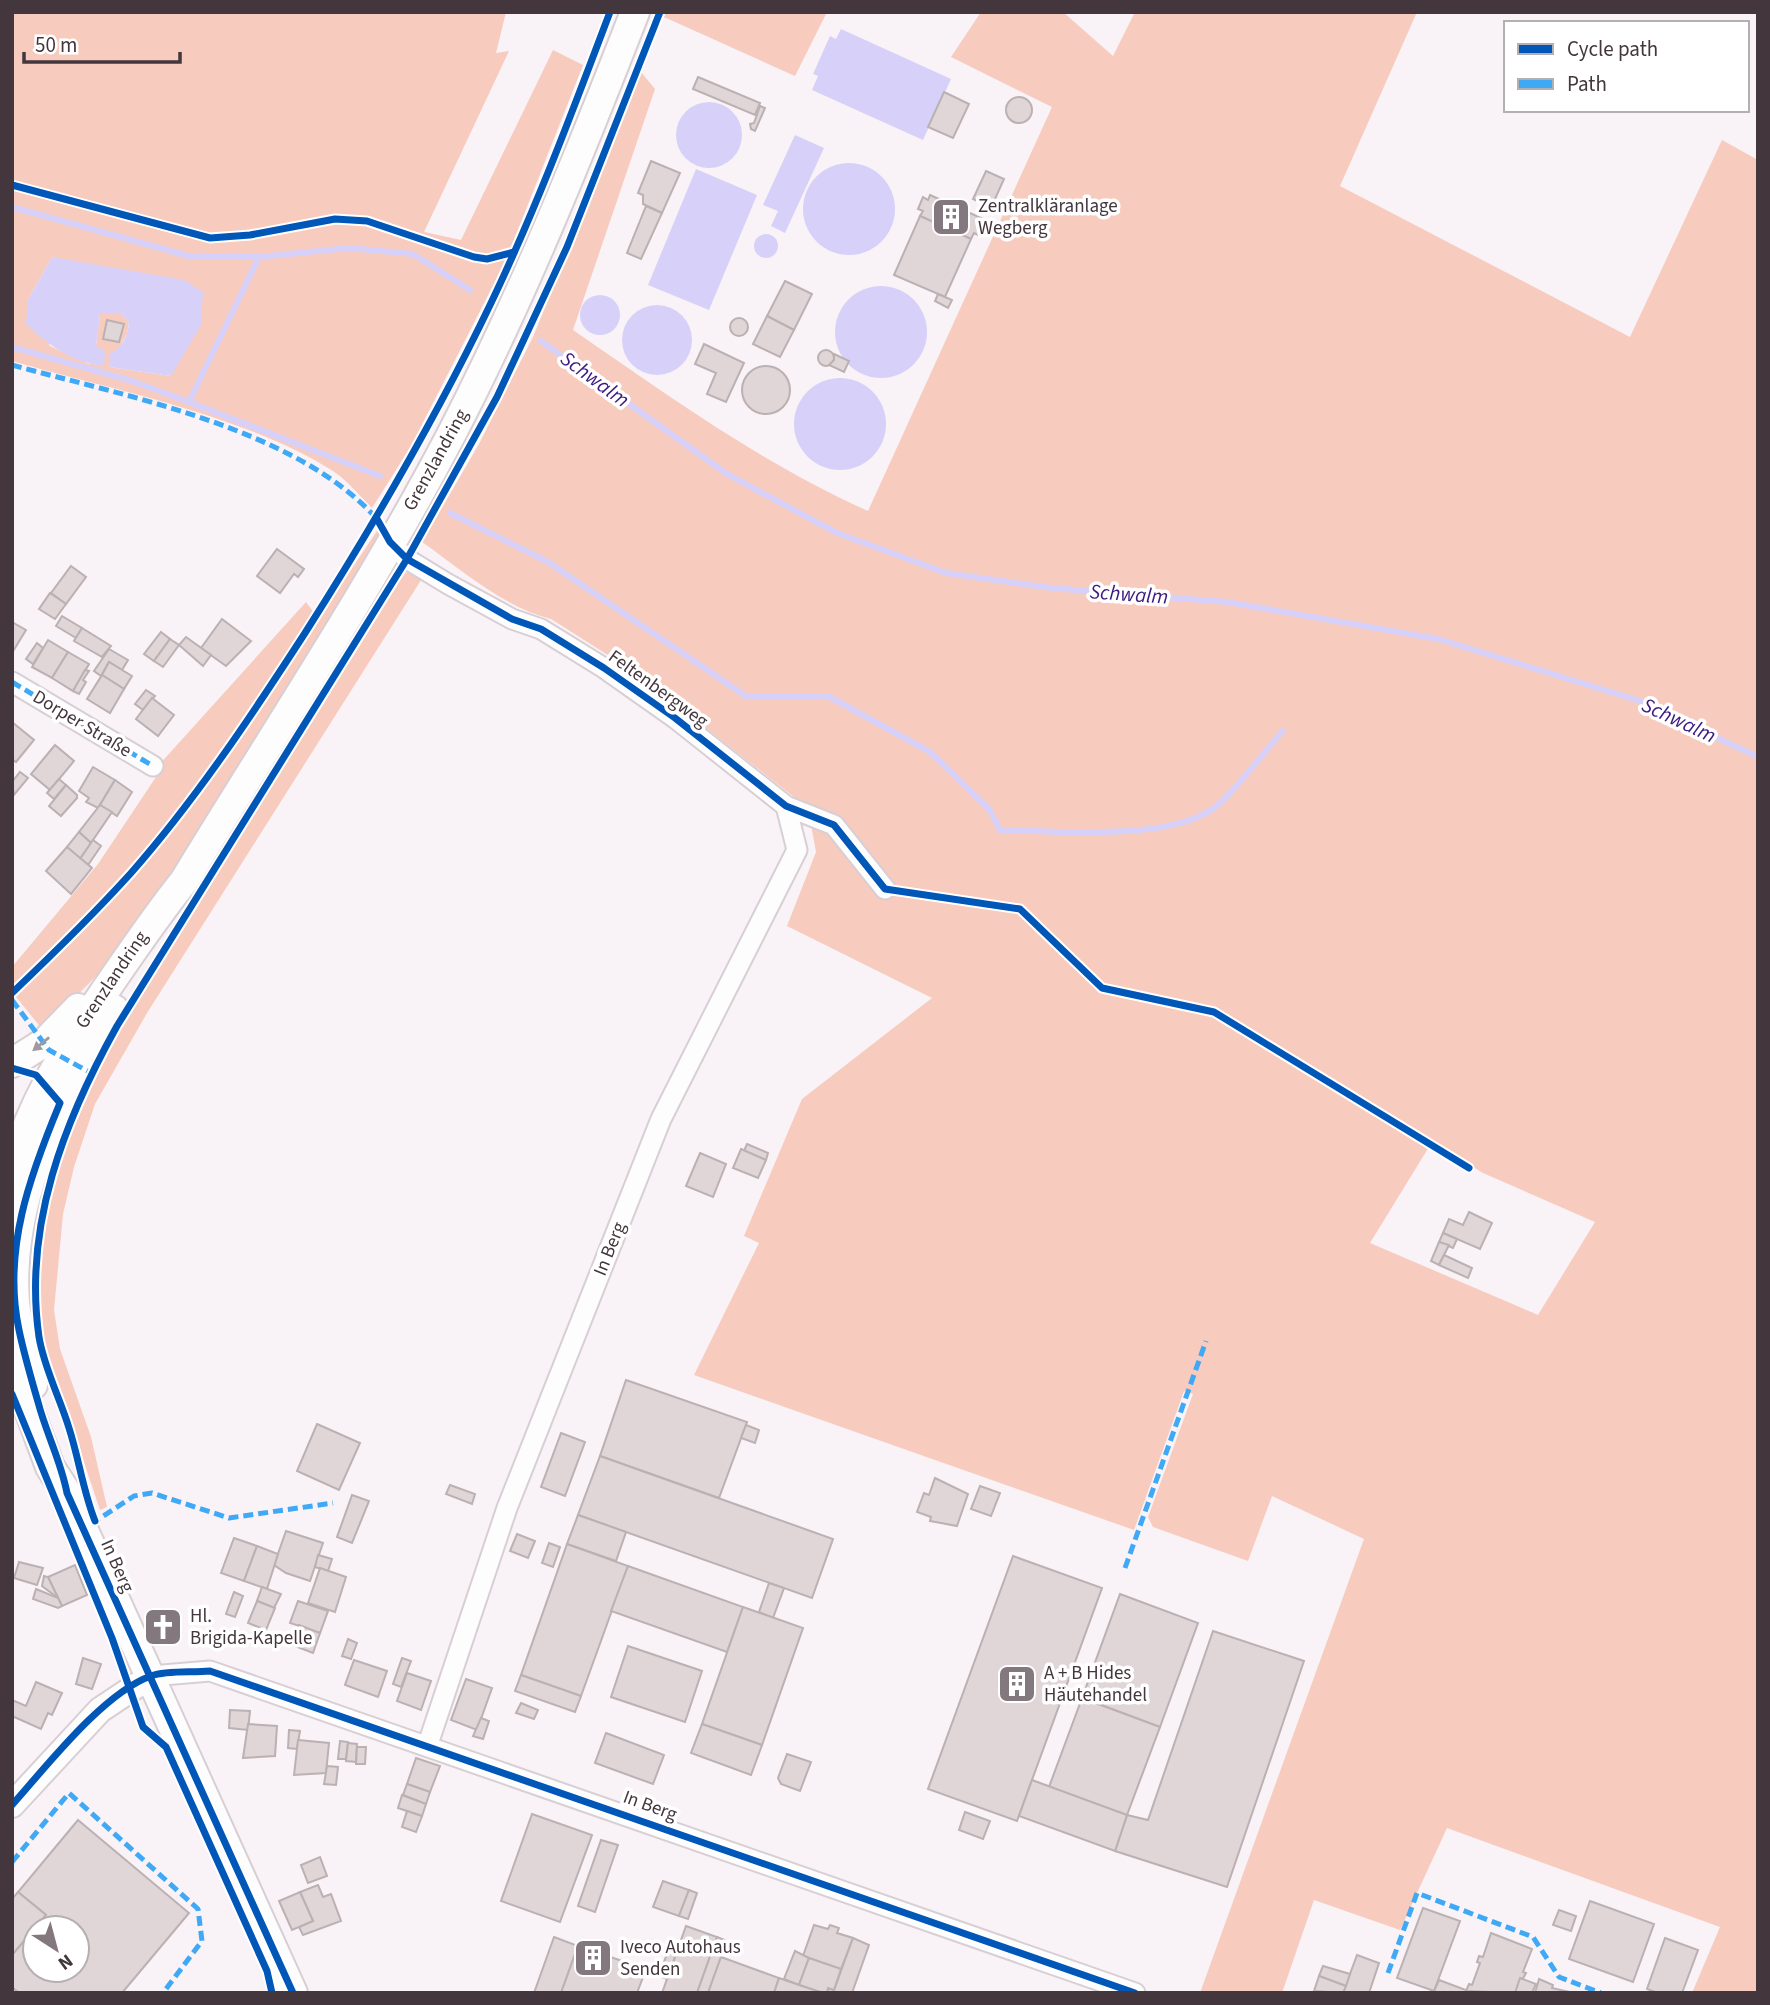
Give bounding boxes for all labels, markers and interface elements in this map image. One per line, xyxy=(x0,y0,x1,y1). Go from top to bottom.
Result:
scale bar xyxy=(24,21,180,65)
legend xyxy=(1504,21,1749,112)
text: 50 m xyxy=(35,30,77,60)
text: Cycle path xyxy=(1567,34,1658,64)
text: Path xyxy=(1567,69,1607,99)
place label: Zentralkläranlage Wegberg xyxy=(978,193,1118,242)
building icon: Zentralkläranlage Wegberg xyxy=(930,196,972,238)
water label: Schwalm xyxy=(554,344,636,414)
street label: Grenzlandring xyxy=(397,404,475,516)
water label: Schwalm xyxy=(1089,576,1169,612)
street label: Feltenbergweg xyxy=(602,644,714,735)
street label: Dorper Straße xyxy=(27,684,137,764)
water label: Schwalm xyxy=(1637,690,1721,750)
street label: Grenzlandring xyxy=(69,925,155,1034)
one-way arrow xyxy=(33,1036,51,1051)
street label: In Berg xyxy=(587,1218,633,1280)
street label: In Berg xyxy=(93,1535,141,1597)
place label: Hl. Brigida-Kapelle xyxy=(190,1603,312,1652)
church icon: Hl. Brigida-Kapelle xyxy=(142,1606,184,1648)
place label: A + B Hides Häutehandel xyxy=(1044,1660,1147,1709)
building icon: A + B Hides Häutehandel xyxy=(996,1663,1038,1705)
street label: In Berg xyxy=(619,1784,681,1828)
north arrow xyxy=(21,1914,91,1984)
place label: Iveco Autohaus Senden xyxy=(620,1934,741,1983)
building icon: Iveco Autohaus Senden xyxy=(572,1937,614,1979)
text: N xyxy=(52,1947,78,1976)

